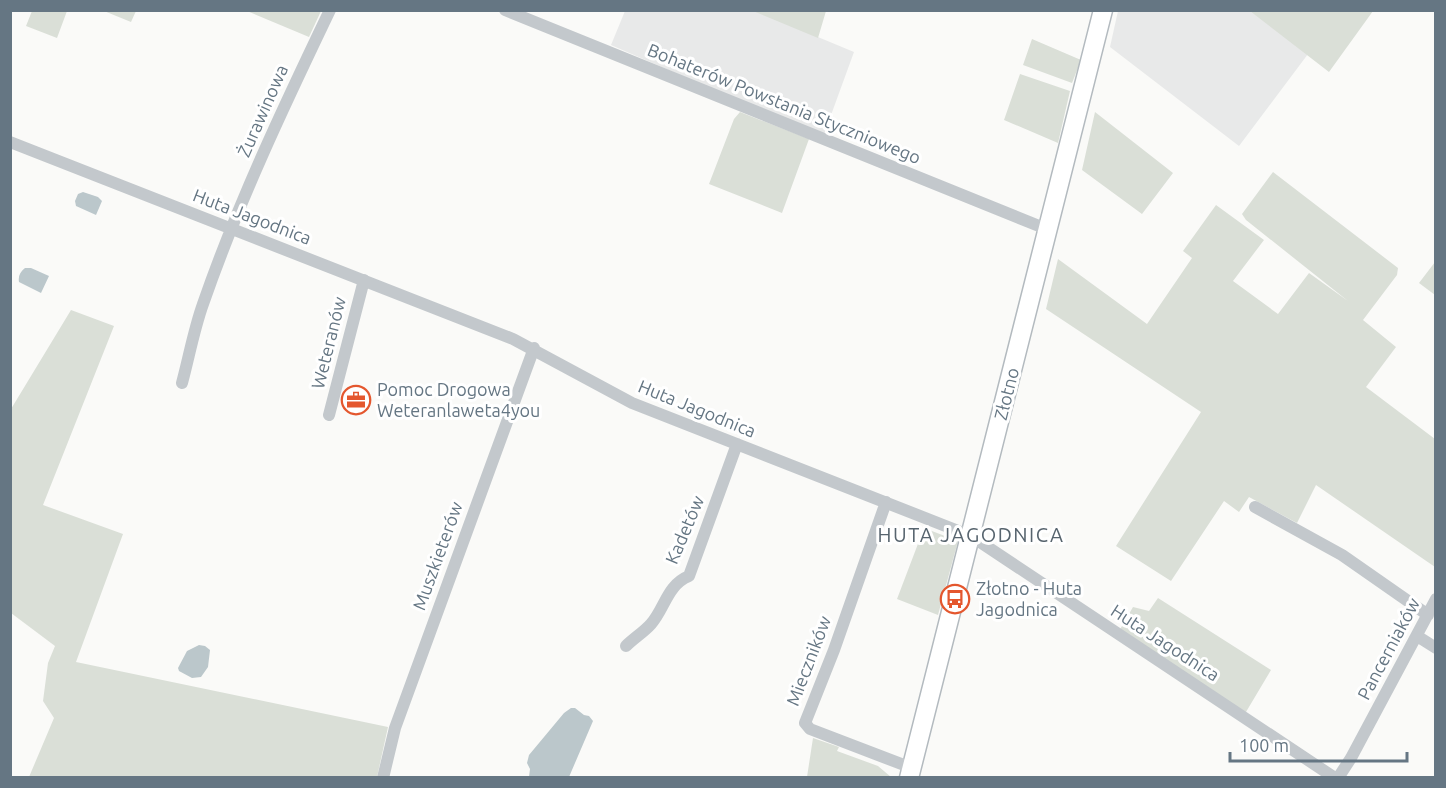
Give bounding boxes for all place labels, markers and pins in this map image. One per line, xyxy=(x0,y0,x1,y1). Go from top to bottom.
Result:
place label: Pomoc Drogowa Weteranlaweta4you xyxy=(377,379,540,420)
office icon: Pomoc Drogowa Weteranlaweta4you xyxy=(340,384,372,416)
place label: Złotno - Huta Jagodnica xyxy=(976,578,1082,619)
bus stop icon: Złotno - Huta Jagodnica xyxy=(939,583,971,615)

